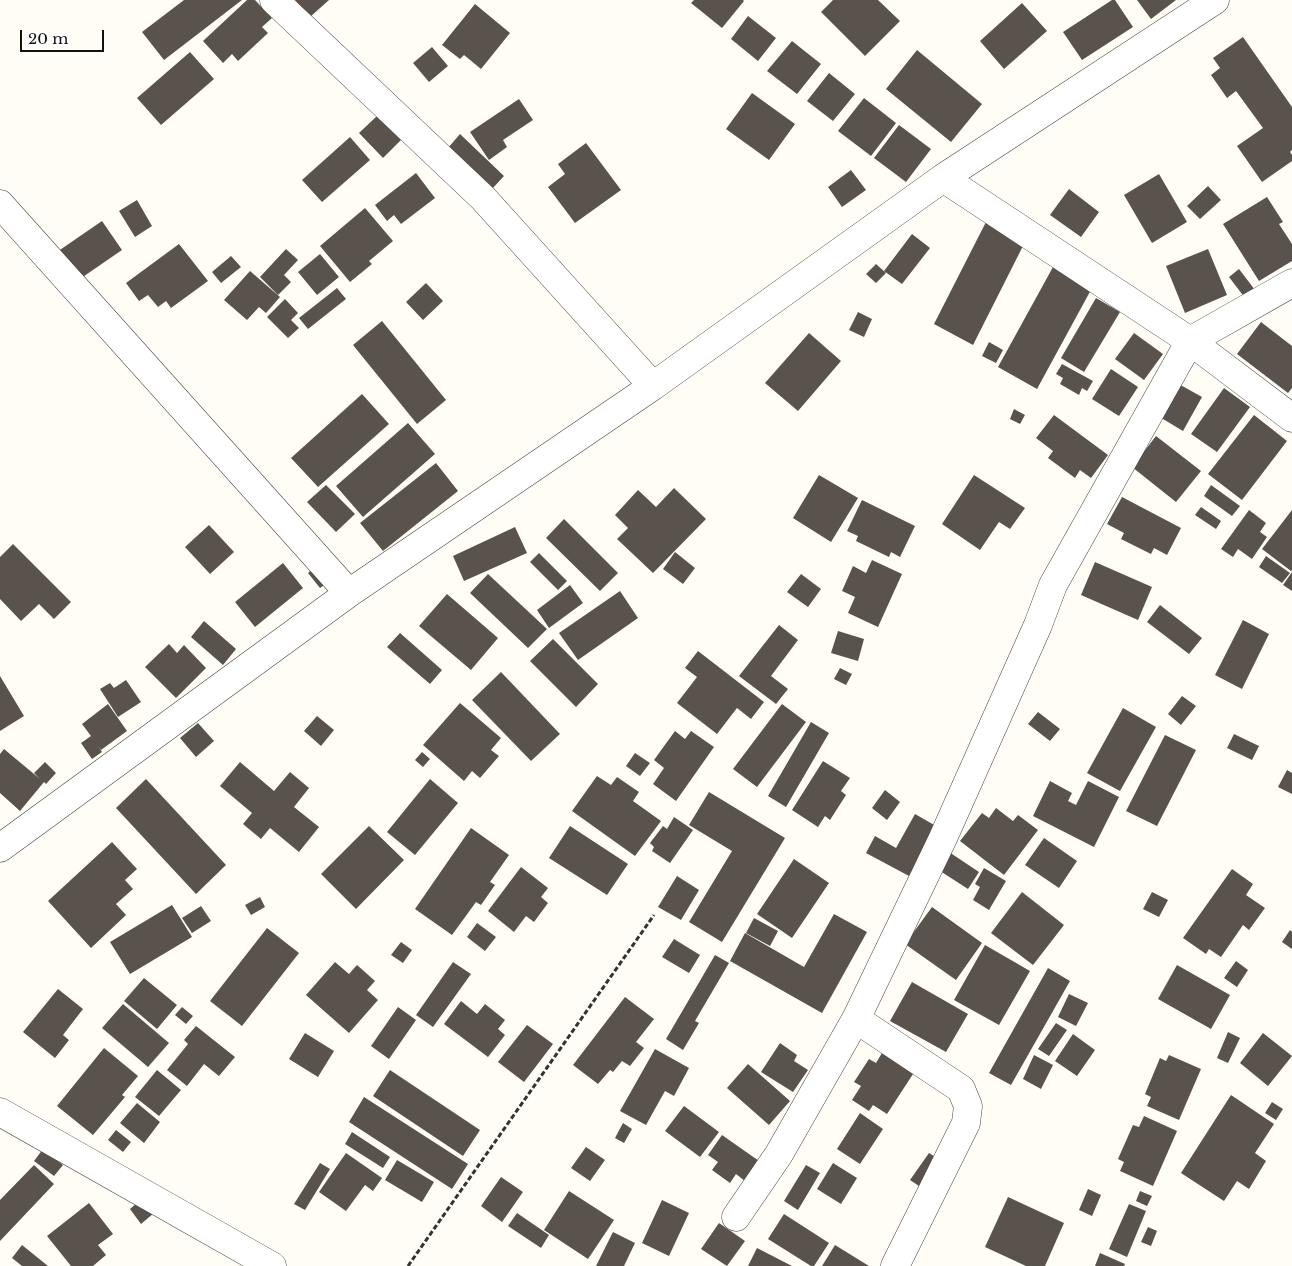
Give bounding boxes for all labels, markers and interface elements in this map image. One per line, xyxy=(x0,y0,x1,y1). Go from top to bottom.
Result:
scale bar xyxy=(22,20,106,52)
text: 20 m xyxy=(28,29,68,48)

